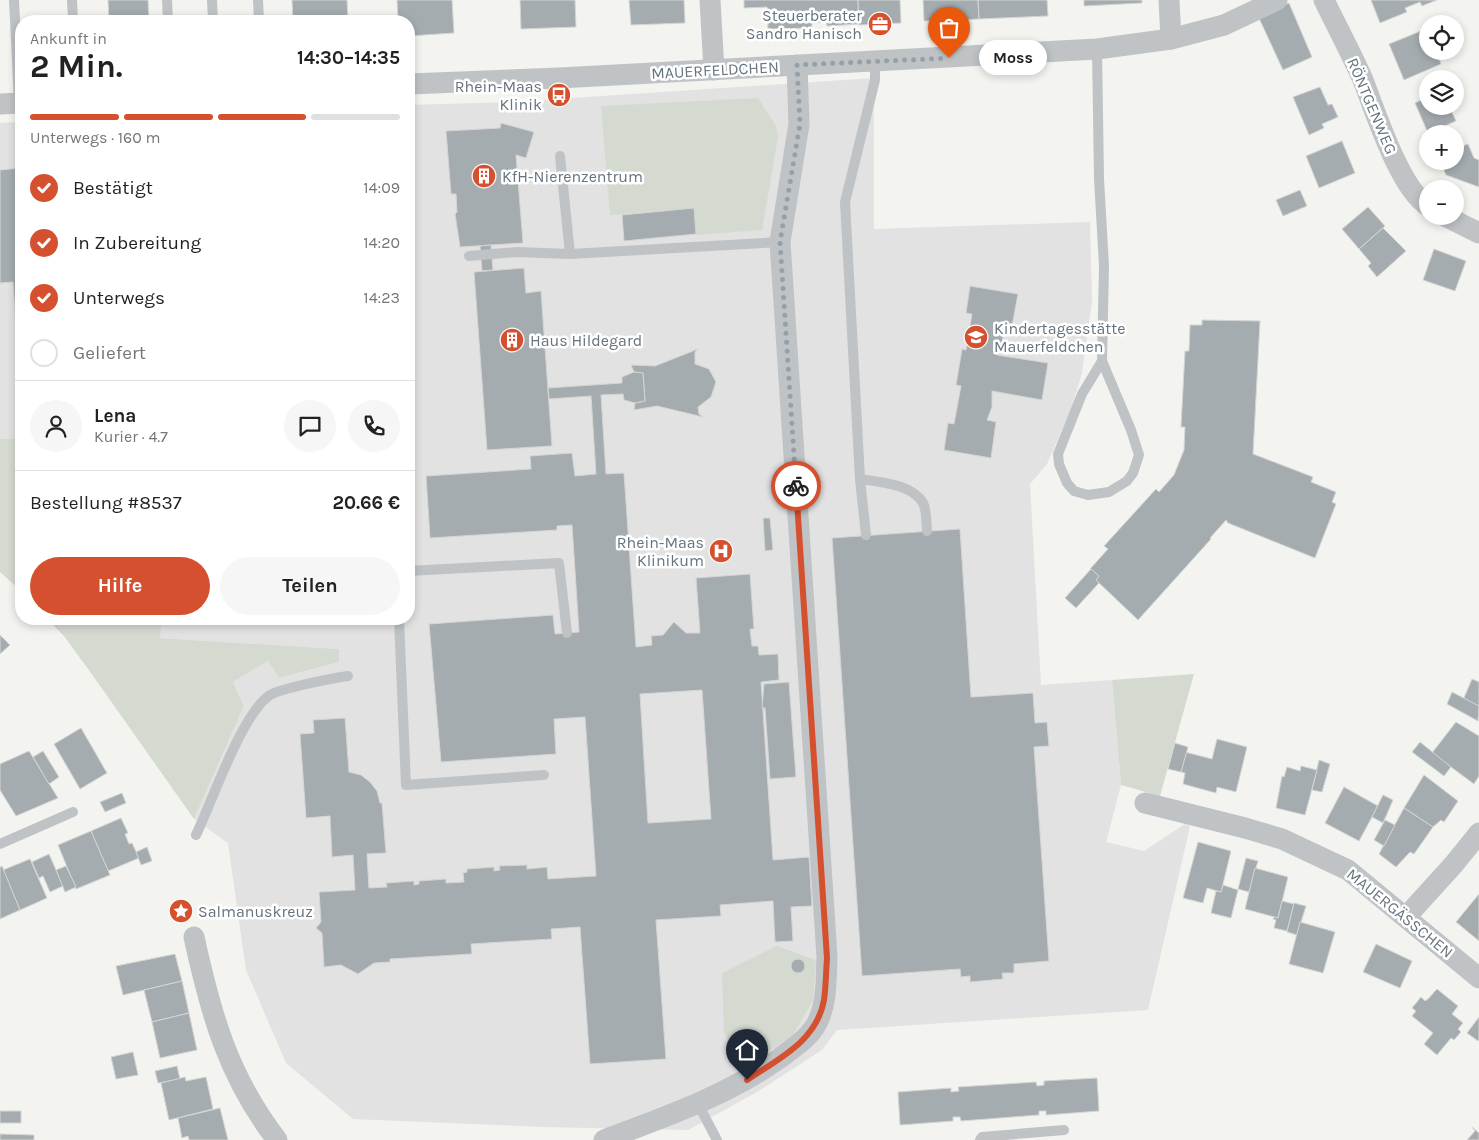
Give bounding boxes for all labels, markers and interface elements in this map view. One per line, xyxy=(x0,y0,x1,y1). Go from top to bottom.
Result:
place label: Steuerberater Sandro Hanisch xyxy=(746,6,862,43)
pin xyxy=(928,7,970,58)
office icon: Steuerberater Sandro Hanisch xyxy=(867,11,893,37)
icon: bag xyxy=(935,14,963,42)
map controls xyxy=(1419,15,1464,225)
button: locate xyxy=(1419,15,1464,60)
text: Ankunft in xyxy=(30,29,107,48)
callout: Moss xyxy=(979,40,1046,76)
text: 14:30–14:35 xyxy=(297,47,400,69)
text: 2 Min. xyxy=(30,48,123,85)
text: Moss xyxy=(993,48,1033,67)
street label: RÖNTGENWEG xyxy=(1343,55,1401,157)
street label: MAUERFELDCHEN xyxy=(651,57,779,83)
button: layers xyxy=(1419,70,1464,115)
place label: Rhein-Maas Klinik xyxy=(455,77,542,114)
bus stop icon: Rhein-Maas Klinik xyxy=(546,82,572,108)
button: + xyxy=(1419,125,1464,170)
text: Unterwegs · 160 m xyxy=(30,128,161,147)
building icon: KfH-Nierenzentrum xyxy=(471,163,497,189)
place label: KfH-Nierenzentrum xyxy=(502,167,643,186)
icon: check xyxy=(30,174,58,202)
text: Bestätigt xyxy=(73,177,153,199)
text: 14:09 xyxy=(363,178,400,197)
button: − xyxy=(1419,180,1464,225)
icon: check xyxy=(30,229,58,257)
text: In Zubereitung xyxy=(73,232,201,254)
text: 14:20 xyxy=(363,233,400,252)
icon: check xyxy=(30,284,58,312)
text: Unterwegs xyxy=(73,287,165,309)
text: 14:23 xyxy=(363,288,400,307)
place label: Kindertagesstätte Mauerfeldchen xyxy=(994,319,1126,356)
school or university icon: Kindertagesstätte Mauerfeldchen xyxy=(963,324,989,350)
building icon: Haus Hildegard xyxy=(499,327,525,353)
place label: Haus Hildegard xyxy=(530,331,642,350)
text: Geliefert xyxy=(73,342,146,364)
button: person xyxy=(30,400,82,452)
button: chat xyxy=(284,400,336,452)
button: phone xyxy=(348,400,400,452)
text: Lena xyxy=(94,405,136,427)
text: Kurier · 4.7 xyxy=(94,427,168,446)
courier xyxy=(771,461,821,511)
icon: bike xyxy=(782,472,810,500)
text: Bestellung #8537 xyxy=(30,492,182,514)
text: 20.66 € xyxy=(332,492,400,514)
place label: Rhein-Maas Klinikum xyxy=(617,533,704,570)
hospital icon: Rhein-Maas Klinikum xyxy=(708,538,734,564)
button: Hilfe xyxy=(30,557,210,615)
button: Teilen xyxy=(220,557,400,615)
street label: MAUERGÄSSCHEN xyxy=(1343,864,1457,962)
place icon: Salmanuskreuz xyxy=(168,898,194,924)
place label: Salmanuskreuz xyxy=(198,902,313,921)
pin xyxy=(726,1029,768,1080)
icon: home xyxy=(733,1036,761,1064)

